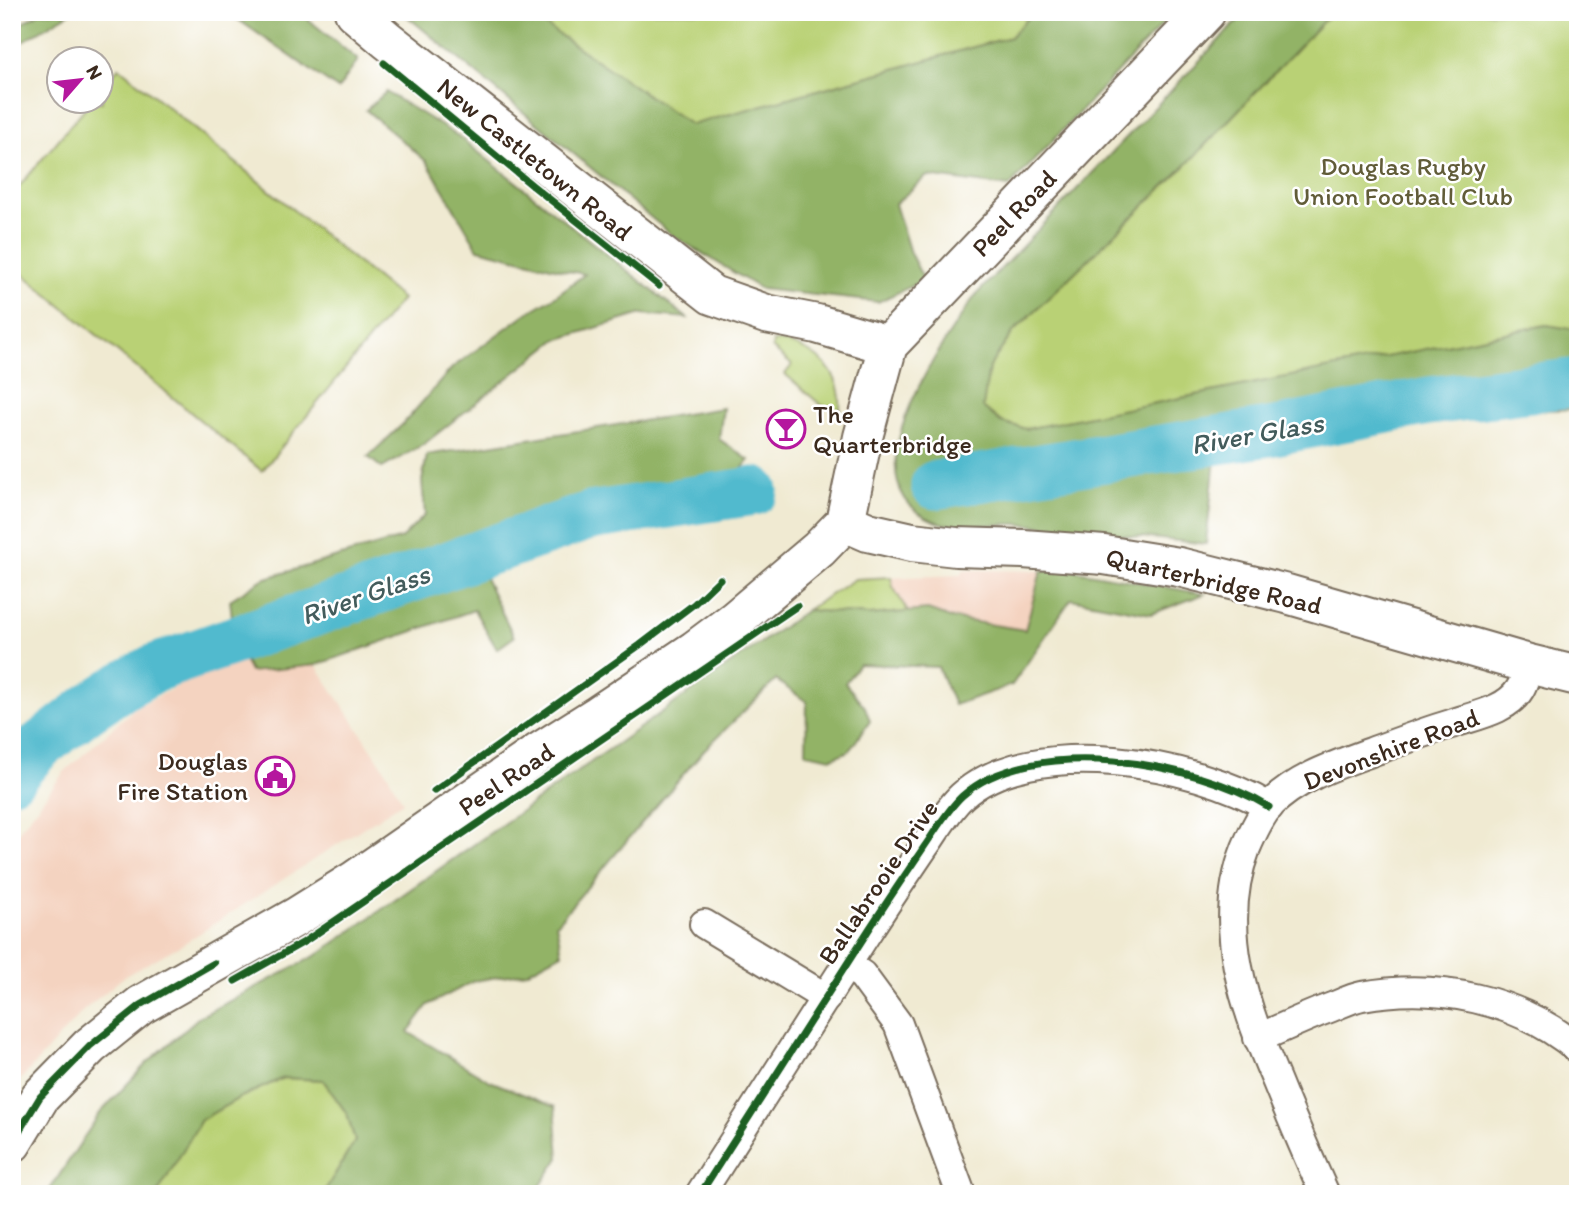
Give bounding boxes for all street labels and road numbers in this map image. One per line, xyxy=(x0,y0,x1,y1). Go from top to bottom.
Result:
street label: New Castletown Road xyxy=(431,70,639,248)
street label: Peel Road xyxy=(965,163,1063,263)
street label: Quarterbridge Road xyxy=(1103,541,1325,621)
street label: Devonshire Road xyxy=(1299,701,1483,797)
street label: Peel Road xyxy=(452,735,560,823)
street label: Ballabrooie Drive xyxy=(811,794,945,970)

